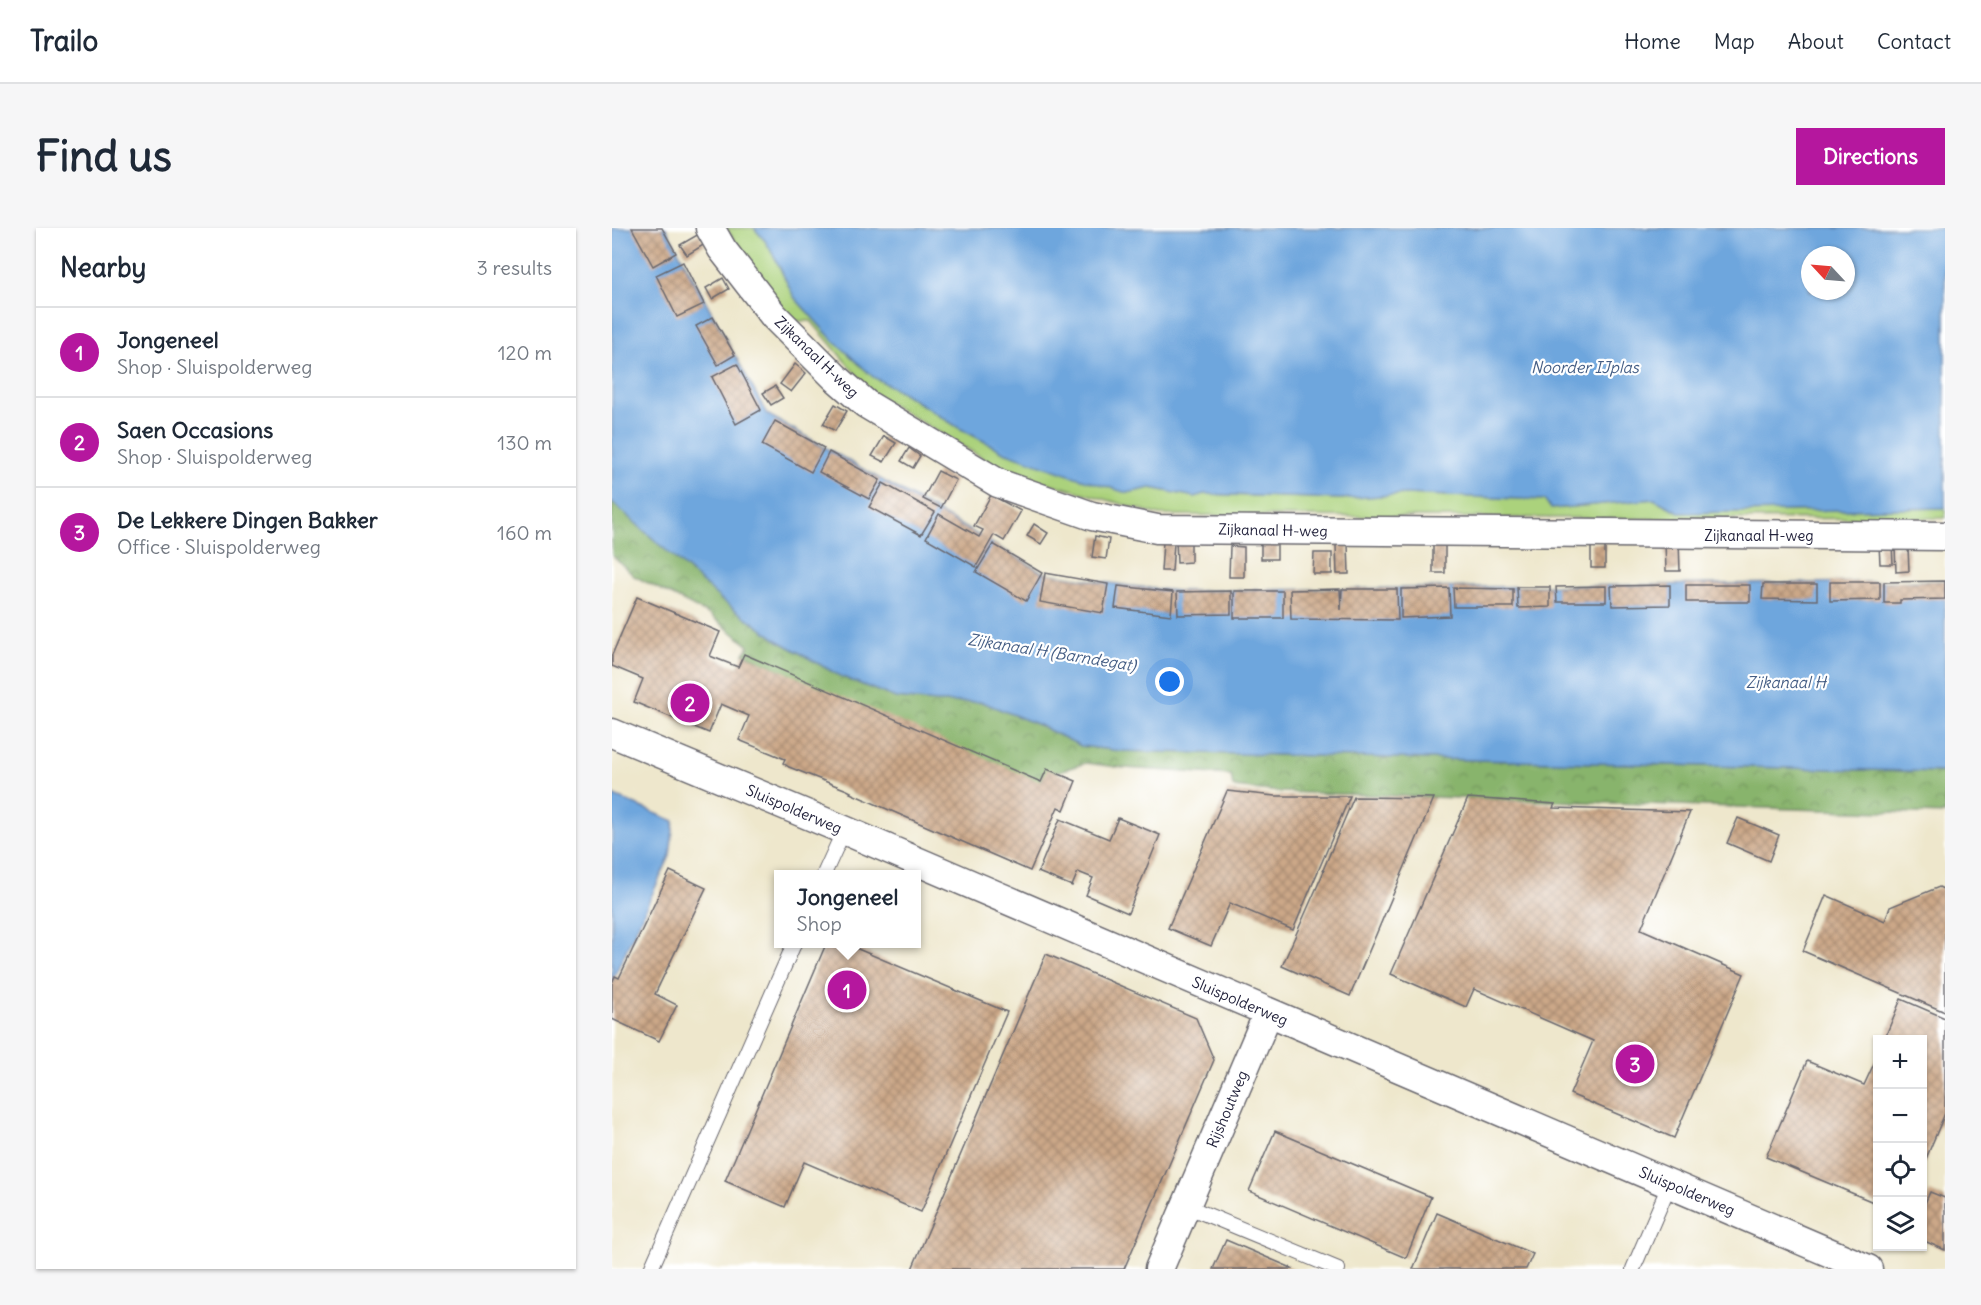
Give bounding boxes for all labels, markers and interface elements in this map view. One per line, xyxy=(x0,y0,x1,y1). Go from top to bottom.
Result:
text: Trailo xyxy=(30,23,98,59)
text: Home xyxy=(1624,28,1681,55)
text: Map xyxy=(1714,28,1755,55)
text: About xyxy=(1788,28,1844,55)
text: Contact xyxy=(1877,28,1951,55)
button: Directions xyxy=(1796,128,1945,185)
text: Find us xyxy=(36,130,172,182)
north arrow xyxy=(1801,246,1855,300)
text: Nearby xyxy=(60,251,146,284)
text: 3 results xyxy=(476,255,552,280)
street label: Zijkanaal H-weg xyxy=(771,312,863,402)
text: Jongeneel xyxy=(117,326,219,354)
text: 1 xyxy=(76,340,83,365)
text: 120 m xyxy=(498,340,552,365)
text: Shop · Sluispolderweg xyxy=(117,354,313,379)
water label: Noorder IJplas xyxy=(1531,357,1640,377)
text: Saen Occasions xyxy=(117,416,273,444)
text: 2 xyxy=(74,430,85,455)
text: 130 m xyxy=(497,430,552,455)
text: Shop · Sluispolderweg xyxy=(117,444,313,469)
text: De Lekkere Dingen Bakker xyxy=(117,506,378,534)
text: 3 xyxy=(74,520,85,545)
text: 160 m xyxy=(497,520,552,545)
street label: Zijkanaal H-weg xyxy=(1218,520,1328,540)
street label: Zijkanaal H-weg xyxy=(1704,526,1814,545)
text: Office · Sluispolderweg xyxy=(117,534,321,559)
water label: Zijkanaal H (Barndegat) xyxy=(967,629,1139,675)
your location xyxy=(1155,667,1184,696)
water label: Zijkanaal H xyxy=(1746,672,1827,692)
pin: 2 xyxy=(670,680,710,726)
street label: Sluispolderweg xyxy=(743,780,845,838)
popup xyxy=(774,870,921,948)
text: Jongeneel xyxy=(797,883,898,911)
text: Shop xyxy=(797,911,842,936)
pin: 1 xyxy=(828,968,866,1012)
street label: Sluispolderweg xyxy=(1189,972,1291,1030)
map controls xyxy=(1873,1035,1927,1251)
button: + xyxy=(1873,1035,1927,1089)
pin: 3 xyxy=(1616,1042,1654,1086)
street label: Rijshoutweg xyxy=(1202,1067,1252,1151)
button: − xyxy=(1873,1089,1927,1143)
button: locate xyxy=(1873,1143,1927,1197)
street label: Sluispolderweg xyxy=(1636,1162,1738,1220)
button: layers xyxy=(1873,1197,1927,1251)

